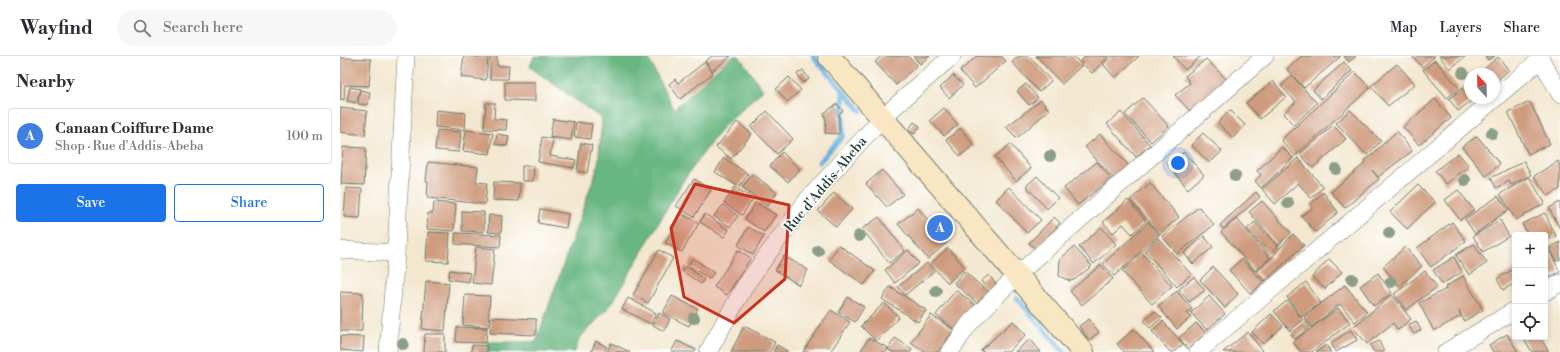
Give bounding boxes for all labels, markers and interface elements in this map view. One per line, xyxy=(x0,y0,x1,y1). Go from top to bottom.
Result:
search box xyxy=(117,10,397,46)
text: Wayfind xyxy=(20,16,93,40)
icon: search xyxy=(131,17,153,39)
text: Search here xyxy=(163,18,243,37)
text: Map xyxy=(1390,19,1417,37)
text: Layers xyxy=(1439,19,1482,37)
text: Share xyxy=(1504,19,1540,37)
north arrow xyxy=(1464,68,1500,104)
text: Nearby xyxy=(16,71,75,93)
text: Canaan Coiffure Dame xyxy=(55,119,214,138)
text: A xyxy=(25,128,35,144)
text: 100 m xyxy=(287,128,323,144)
street label: Rue d'Addis-Abeba xyxy=(780,132,872,236)
text: Shop · Rue d'Addis-Abeba xyxy=(55,138,204,154)
your location xyxy=(1168,153,1188,173)
button: Save xyxy=(16,184,166,222)
button: Share xyxy=(174,184,324,222)
pin: A xyxy=(927,213,953,243)
map controls xyxy=(1512,232,1548,340)
button: + xyxy=(1512,232,1548,268)
button: − xyxy=(1512,268,1548,304)
button: locate xyxy=(1512,304,1548,340)

